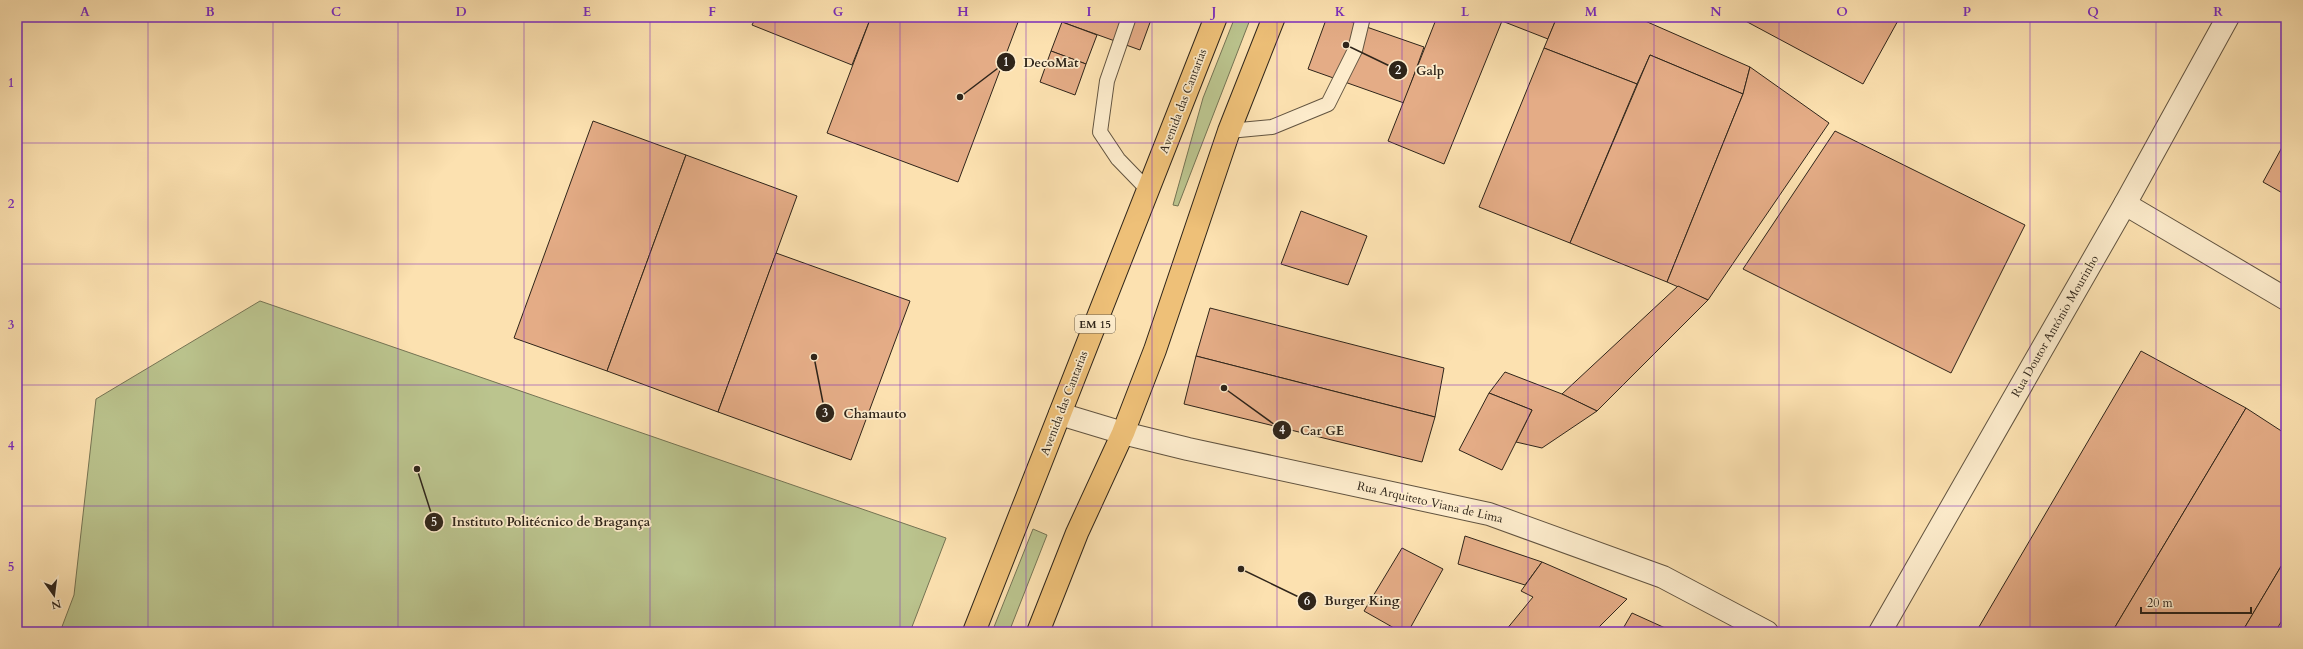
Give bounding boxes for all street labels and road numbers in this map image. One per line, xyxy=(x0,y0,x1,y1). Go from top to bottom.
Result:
street label: Avenida das Cantarias xyxy=(1156,46,1210,156)
street label: Rua Doutor António Mourinho xyxy=(2008,252,2103,400)
road number: EM 15 xyxy=(1075,315,1115,333)
street label: Avenida das Cantarias xyxy=(1037,348,1091,458)
street label: Rua Arquiteto Viana de Lima xyxy=(1356,477,1505,527)

